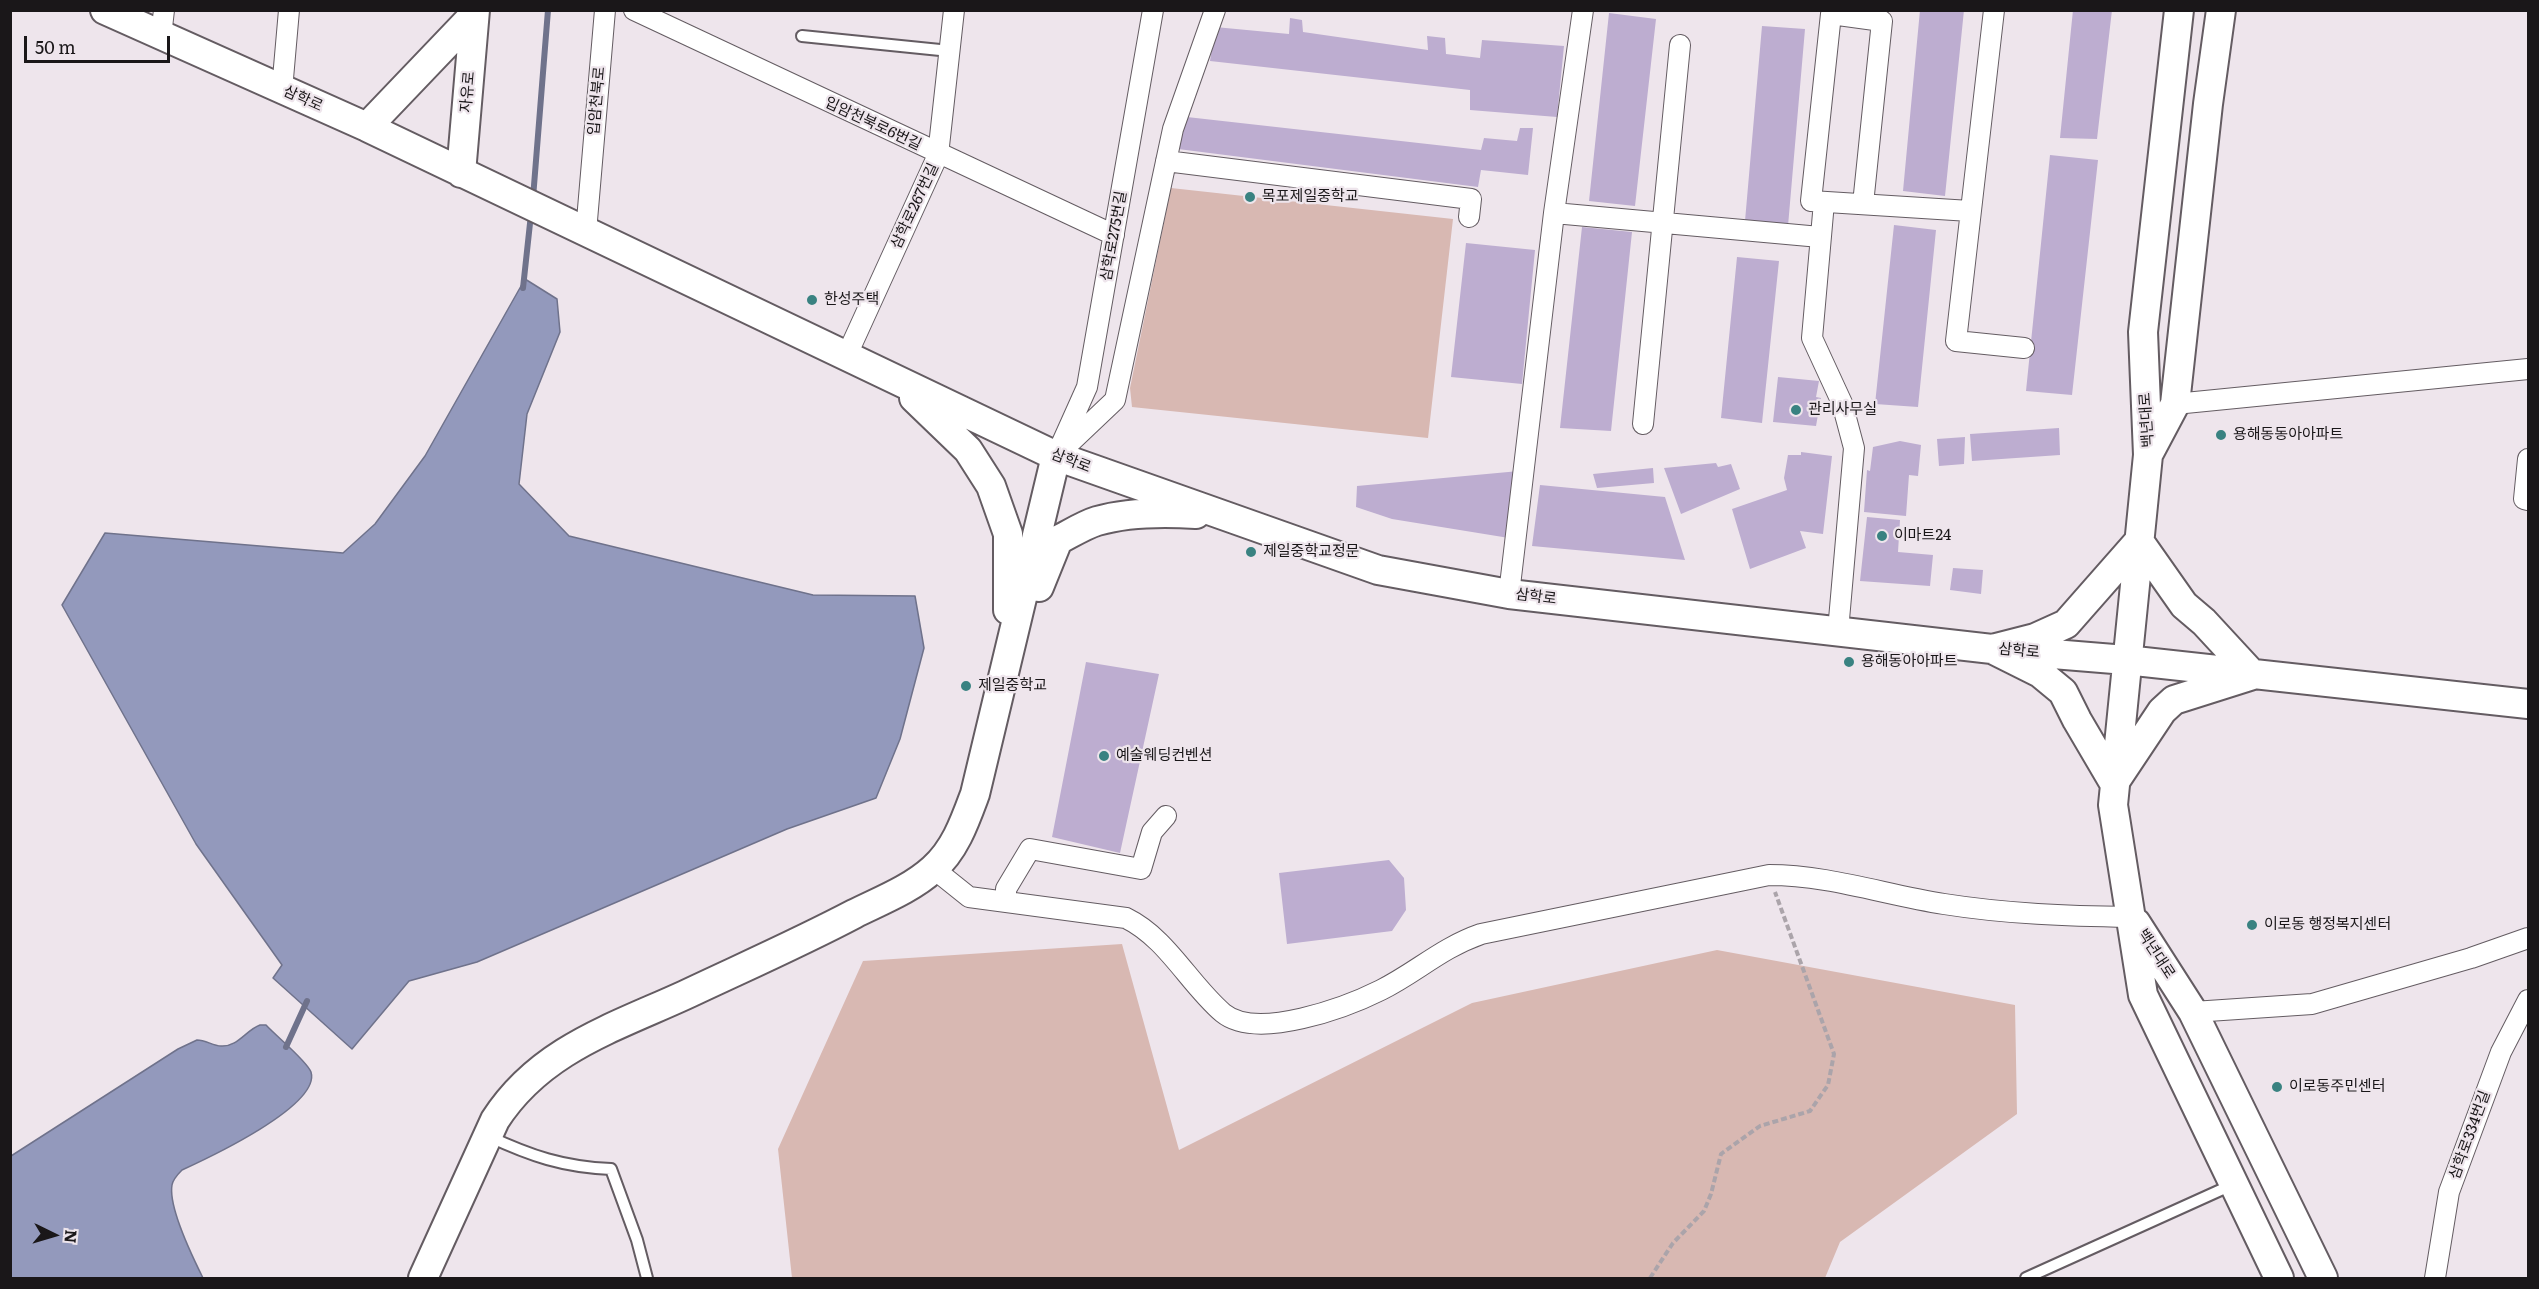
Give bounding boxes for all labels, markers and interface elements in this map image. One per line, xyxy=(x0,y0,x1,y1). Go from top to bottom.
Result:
scale bar xyxy=(27,24,172,62)
text: 50 m xyxy=(35,33,76,60)
street label: 입암천북로 xyxy=(585,66,609,136)
street label: 자유로 xyxy=(457,71,479,113)
street label: 삼학로 xyxy=(280,82,326,116)
street label: 입암천북로6번길 xyxy=(822,94,924,154)
street label: 삼학로267번길 xyxy=(887,160,943,252)
place label: 목포제일중학교 xyxy=(1262,188,1359,206)
street label: 삼학로275번길 xyxy=(1097,189,1131,283)
marker: 목포제일중학교 xyxy=(1243,190,1257,204)
place label: 한성주택 xyxy=(824,291,879,309)
marker: 한성주택 xyxy=(805,293,819,307)
street label: 백년대로 xyxy=(2136,392,2158,448)
place label: 관리사무실 xyxy=(1808,401,1877,419)
marker: 관리사무실 xyxy=(1789,403,1803,417)
place label: 용해동동아아파트 xyxy=(2233,426,2343,444)
marker: 용해동동아아파트 xyxy=(2214,428,2228,442)
street label: 삼학로 xyxy=(1048,445,1094,477)
place label: 이마트24 xyxy=(1894,527,1951,545)
marker: 이마트24 xyxy=(1875,529,1889,543)
place label: 제일중학교정문 xyxy=(1263,543,1360,561)
marker: 제일중학교정문 xyxy=(1244,545,1258,559)
street label: 삼학로 xyxy=(1514,586,1558,608)
street label: 삼학로 xyxy=(1998,640,2040,662)
place label: 용해동아아파트 xyxy=(1861,653,1958,671)
marker: 용해동아아파트 xyxy=(1842,655,1856,669)
place label: 제일중학교 xyxy=(978,677,1047,695)
marker: 제일중학교 xyxy=(959,679,973,693)
place label: 예술웨딩컨벤션 xyxy=(1116,747,1213,765)
marker: 예술웨딩컨벤션 xyxy=(1097,749,1111,763)
place label: 이로동 행정복지센터 xyxy=(2264,916,2391,934)
marker: 이로동 행정복지센터 xyxy=(2245,918,2259,932)
street label: 백년대로 xyxy=(2133,926,2179,982)
place label: 이로동주민센터 xyxy=(2289,1078,2386,1096)
marker: 이로동주민센터 xyxy=(2270,1080,2284,1094)
street label: 삼학로334번길 xyxy=(2446,1088,2494,1182)
north arrow xyxy=(24,1205,84,1265)
text: N xyxy=(59,1229,84,1244)

